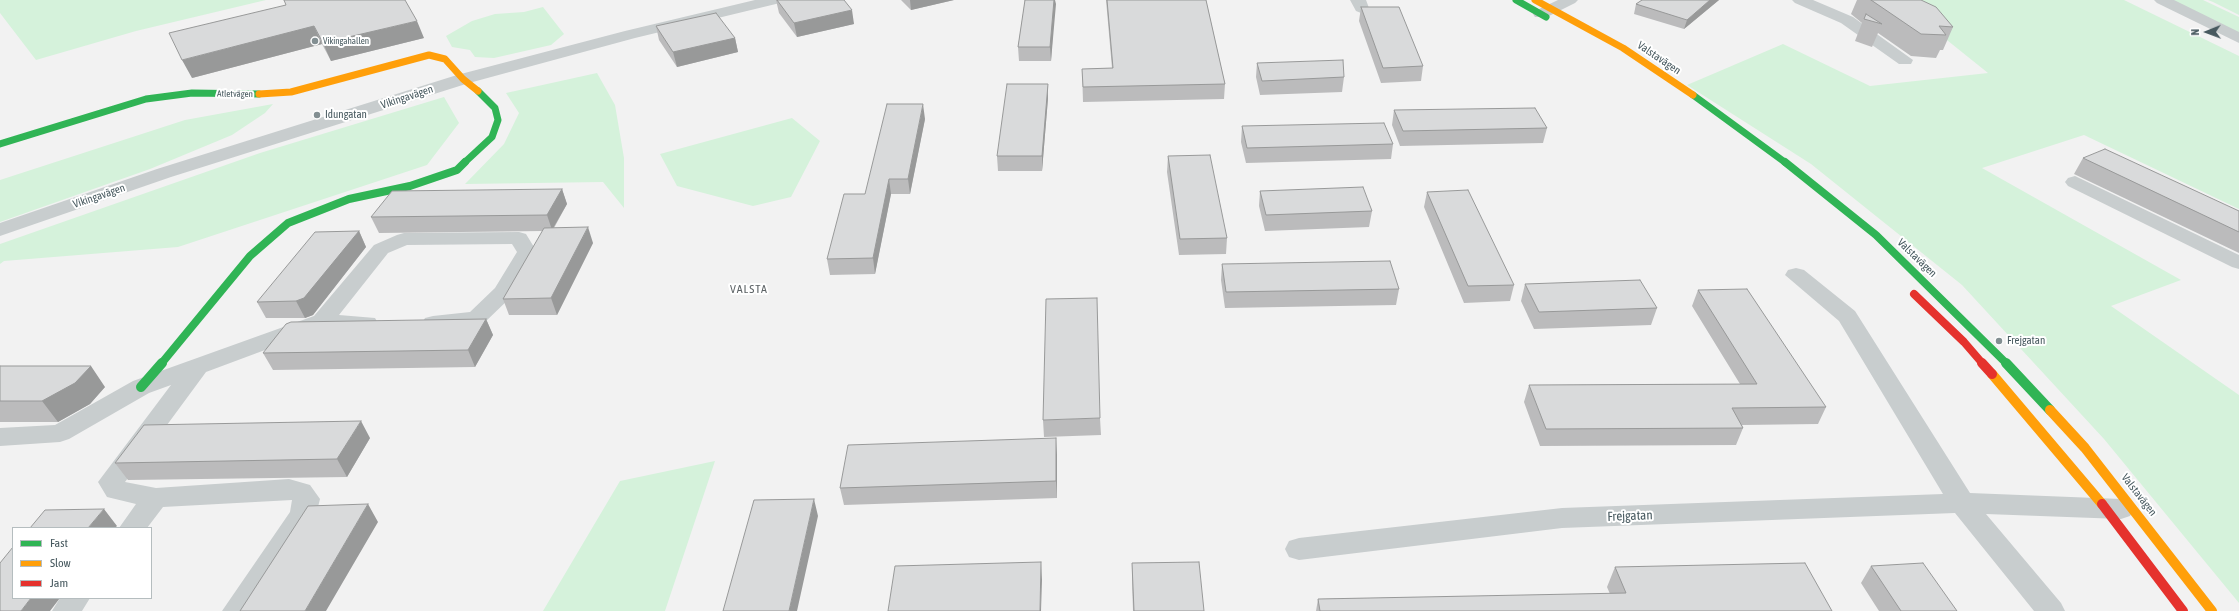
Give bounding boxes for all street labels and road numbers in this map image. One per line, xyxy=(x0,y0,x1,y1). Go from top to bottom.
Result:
street label: Valstavägen xyxy=(1635,39,1683,77)
street label: Vikingavägen xyxy=(379,82,435,112)
street label: Atletvägen xyxy=(217,88,253,100)
street label: Vikingavägen xyxy=(71,181,127,211)
street label: Valstavägen xyxy=(1895,236,1939,280)
street label: Valstavägen xyxy=(2119,471,2159,519)
street label: Frejgatan xyxy=(1607,507,1653,525)

